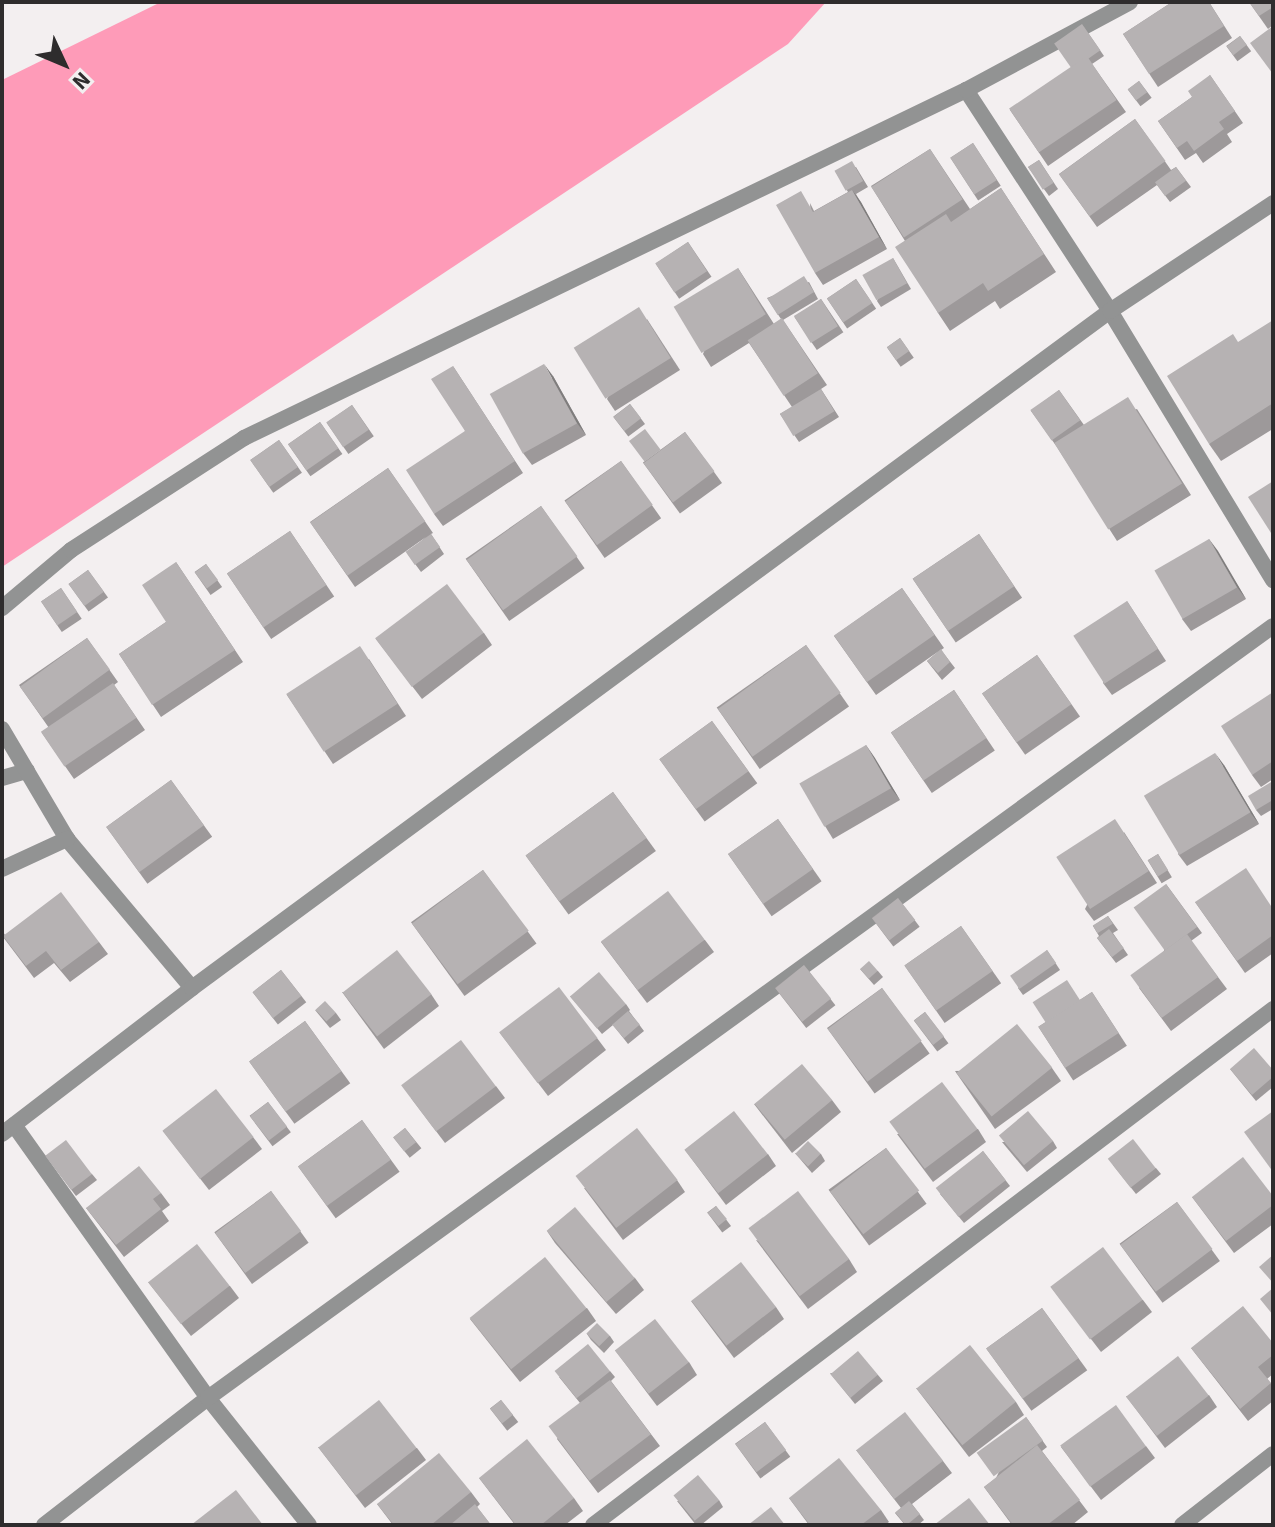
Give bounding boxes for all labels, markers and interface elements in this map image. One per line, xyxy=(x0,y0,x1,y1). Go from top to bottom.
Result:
north arrow xyxy=(24,24,104,104)
text: N xyxy=(65,64,98,97)

